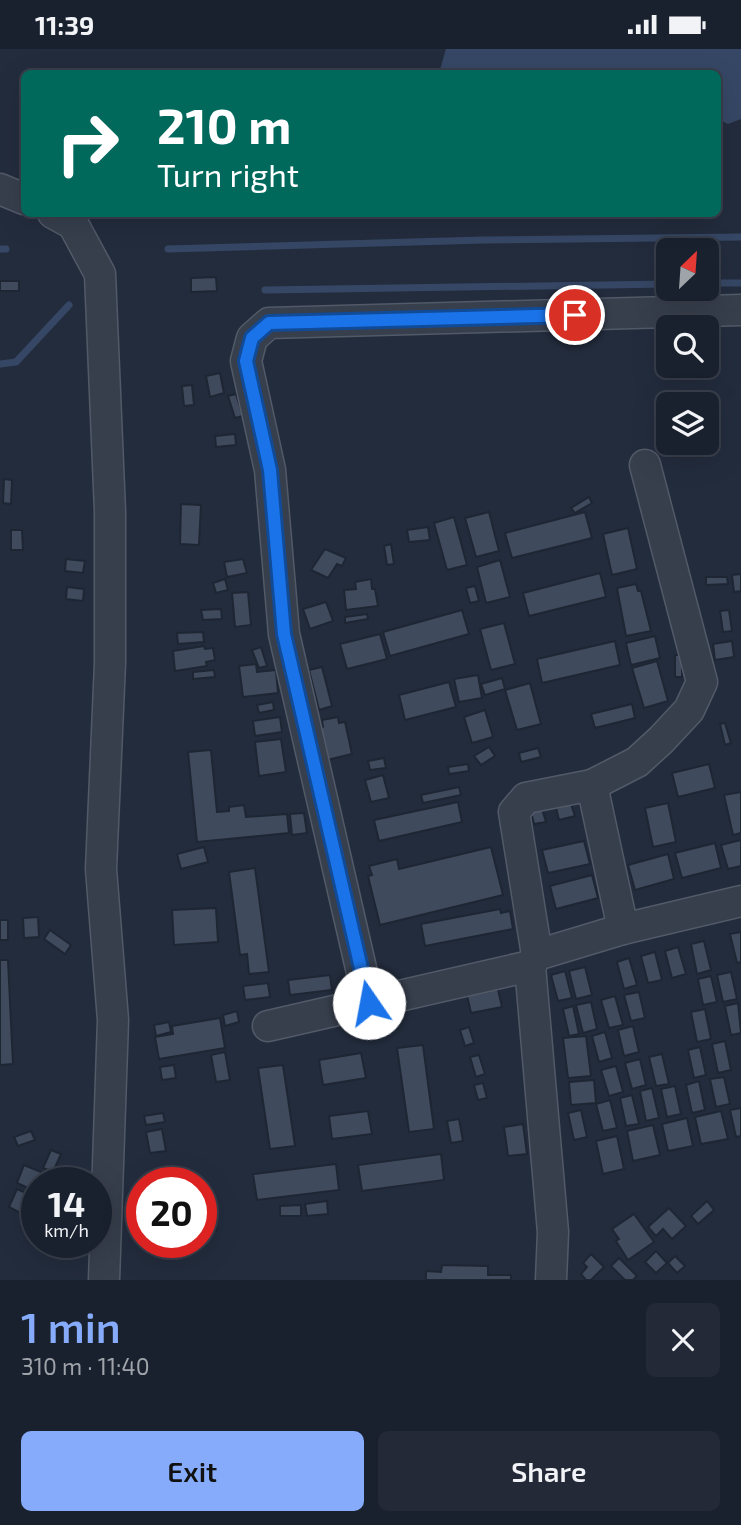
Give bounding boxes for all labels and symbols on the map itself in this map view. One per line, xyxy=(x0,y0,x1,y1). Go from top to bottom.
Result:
north arrow xyxy=(656,238,719,301)
pin xyxy=(545,285,605,345)
position arrow xyxy=(332,966,406,1040)
speed limit sign: 20 xyxy=(126,1167,217,1258)

